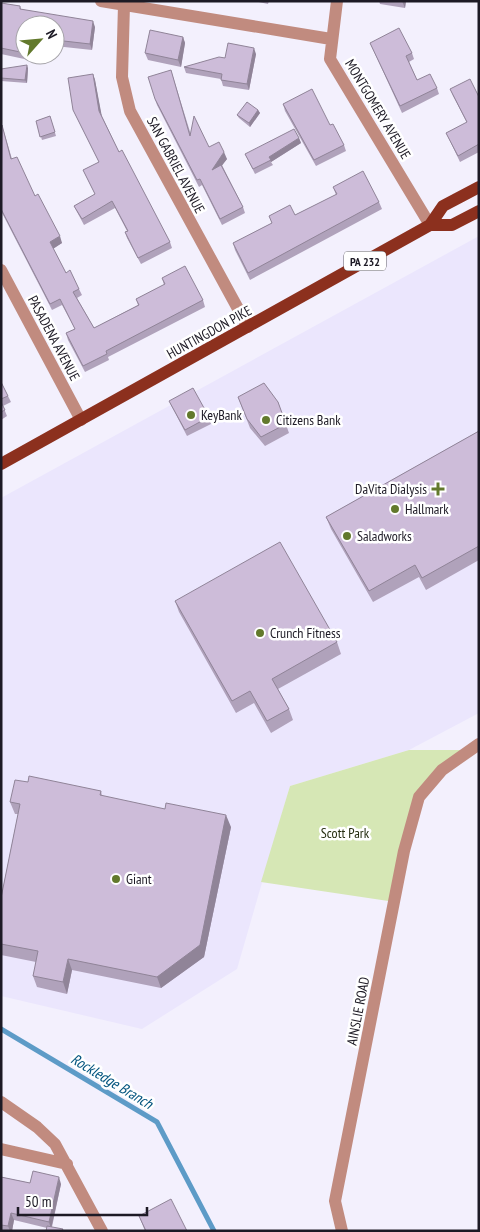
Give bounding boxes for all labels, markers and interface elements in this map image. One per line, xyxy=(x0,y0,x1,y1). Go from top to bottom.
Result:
north arrow xyxy=(15,15,65,65)
text: N xyxy=(42,27,61,42)
street label: MONTGOMERY AVENUE xyxy=(341,56,415,162)
street label: SAN GABRIEL AVENUE xyxy=(143,114,209,216)
road number: PA 232 xyxy=(344,252,386,270)
street label: PASADENA AVENUE xyxy=(24,292,84,384)
street label: HUNTINGDON PIKE xyxy=(163,301,255,363)
place label: KeyBank xyxy=(201,406,243,424)
marker: KeyBank xyxy=(185,409,197,421)
place label: Citizens Bank xyxy=(276,411,341,429)
marker: Citizens Bank xyxy=(260,414,272,426)
place label: DaVita Dialysis xyxy=(355,480,427,498)
marker: DaVita Dialysis xyxy=(431,482,445,496)
place label: Hallmark xyxy=(405,500,449,518)
marker: Hallmark xyxy=(389,503,401,515)
place label: Saladworks xyxy=(357,527,412,545)
marker: Saladworks xyxy=(341,530,353,542)
place label: Crunch Fitness xyxy=(270,624,341,642)
marker: Crunch Fitness xyxy=(254,627,266,639)
park label: Scott Park xyxy=(321,824,370,842)
place label: Giant xyxy=(126,870,152,888)
marker: Giant xyxy=(110,873,122,885)
street label: AINSLIE ROAD xyxy=(343,975,373,1047)
water label: Rockledge Branch xyxy=(68,1049,158,1114)
scale bar xyxy=(18,1184,146,1216)
text: 50 m xyxy=(25,1192,51,1211)

